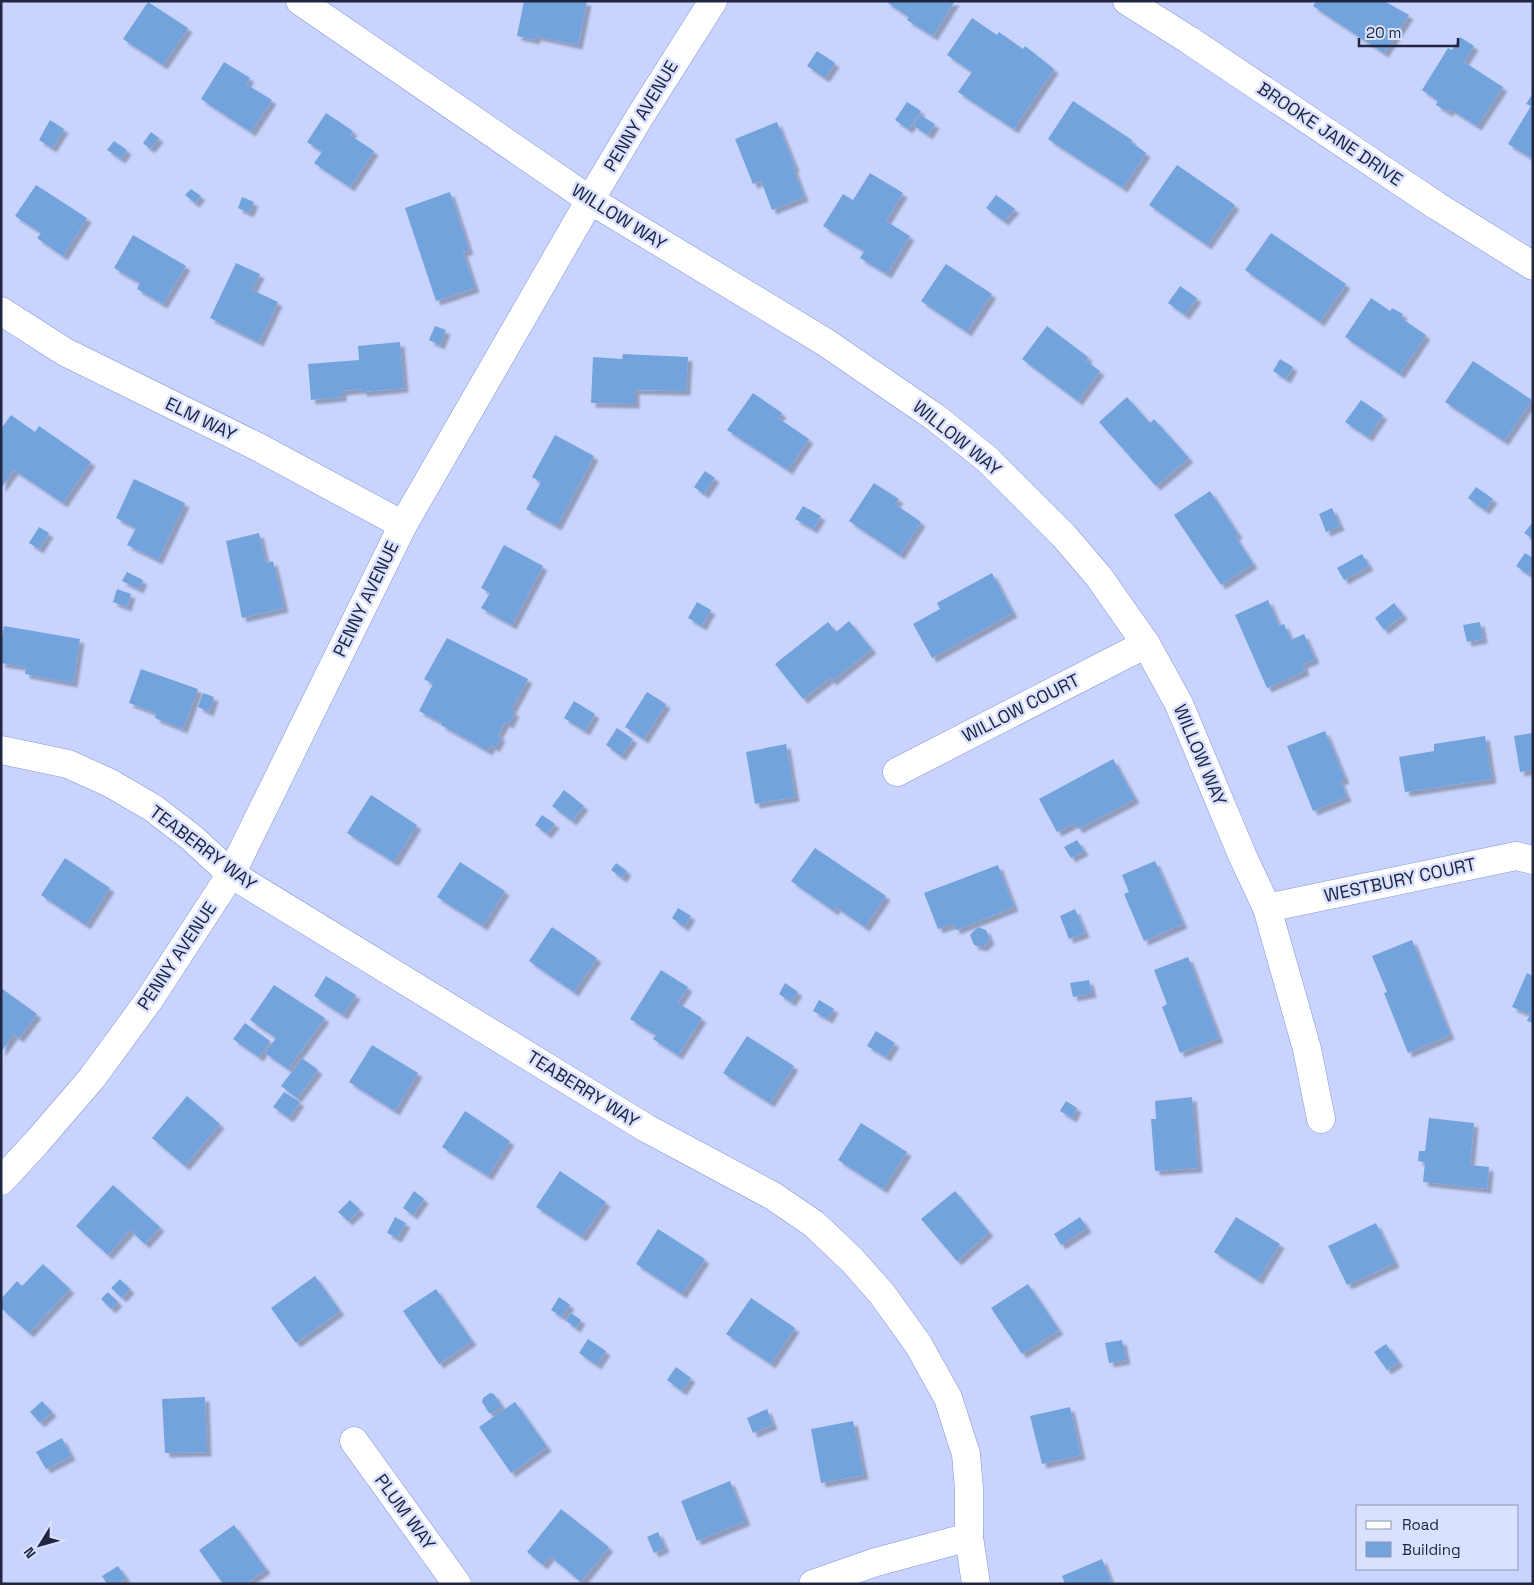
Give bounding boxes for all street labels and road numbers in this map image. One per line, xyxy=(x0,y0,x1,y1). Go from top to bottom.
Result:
street label: PENNY AVENUE xyxy=(598,56,683,176)
street label: BROOKE JANE DRIVE xyxy=(1253,76,1407,191)
street label: WILLOW WAY xyxy=(568,178,671,255)
street label: ELM WAY xyxy=(162,391,241,446)
street label: WILLOW WAY xyxy=(908,395,1006,480)
street label: PENNY AVENUE xyxy=(328,537,403,660)
street label: WILLOW COURT xyxy=(958,668,1084,747)
street label: WILLOW WAY xyxy=(1169,701,1232,809)
street label: TEABERRY WAY xyxy=(145,800,261,895)
street label: WESTBURY COURT xyxy=(1322,852,1478,907)
street label: PENNY AVENUE xyxy=(132,897,221,1014)
street label: TEABERRY WAY xyxy=(523,1045,644,1132)
street label: PLUM WAY xyxy=(370,1469,441,1554)

